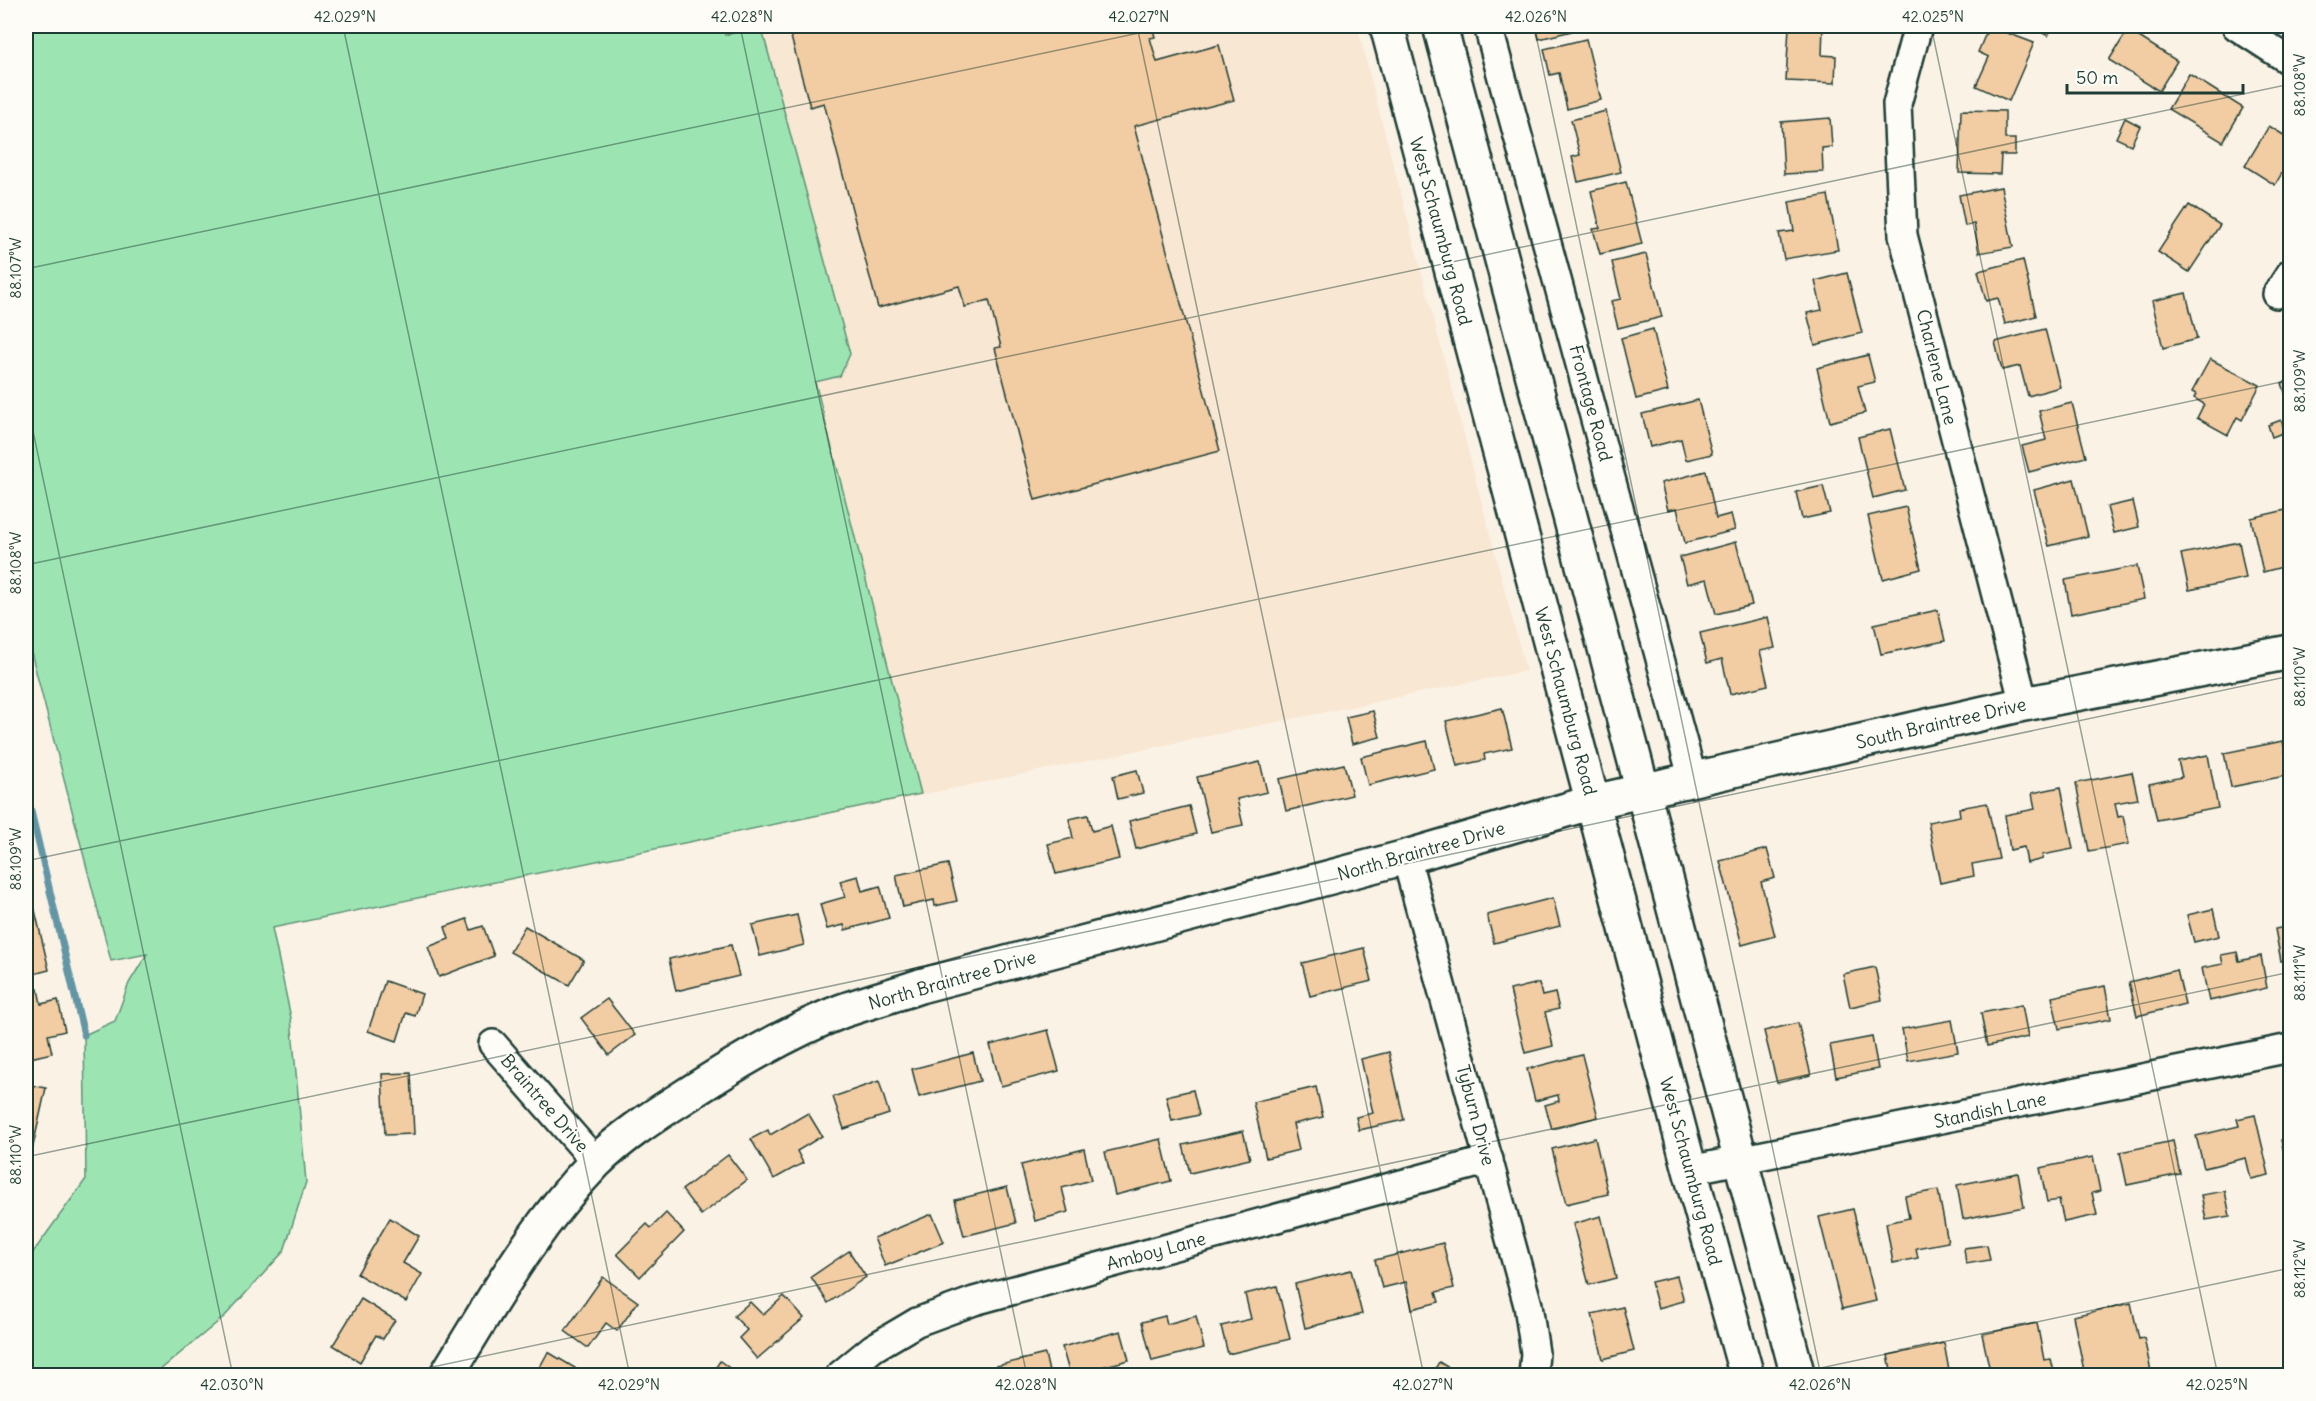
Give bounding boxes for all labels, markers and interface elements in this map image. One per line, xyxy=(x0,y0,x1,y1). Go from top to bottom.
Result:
text: 42.029°N xyxy=(314,7,376,26)
text: 42.028°N xyxy=(711,7,773,26)
text: 42.027°N xyxy=(1109,7,1169,26)
text: 42.026°N xyxy=(1505,7,1567,26)
text: 42.025°N xyxy=(1902,7,1964,26)
text: 88.108°W xyxy=(2290,53,2309,116)
scale bar xyxy=(2067,57,2242,95)
text: 50 m xyxy=(2076,66,2118,89)
street label: West Schaumburg Road xyxy=(1405,134,1477,328)
text: 88.107°W xyxy=(6,237,25,299)
street label: Charlene Lane xyxy=(1912,307,1962,427)
street label: Frontage Road xyxy=(1564,342,1618,464)
text: 88.109°W xyxy=(2290,349,2309,412)
text: 88.108°W xyxy=(6,531,25,594)
street label: West Schaumburg Road xyxy=(1530,604,1602,798)
text: 88.110°W xyxy=(2290,647,2309,707)
street label: South Braintree Drive xyxy=(1854,692,2028,754)
street label: North Braintree Drive xyxy=(1335,816,1507,886)
text: 88.109°W xyxy=(6,827,25,890)
text: 88.111°W xyxy=(2290,944,2309,1001)
street label: North Braintree Drive xyxy=(866,945,1038,1015)
street label: Braintree Drive xyxy=(496,1049,594,1157)
street label: Tyburn Drive xyxy=(1452,1062,1500,1168)
street label: West Schaumburg Road xyxy=(1655,1074,1727,1268)
street label: Standish Lane xyxy=(1932,1087,2048,1133)
text: 88.110°W xyxy=(6,1125,25,1185)
street label: Amboy Lane xyxy=(1104,1227,1208,1275)
text: 88.112°W xyxy=(2290,1239,2309,1298)
text: 42.030°N xyxy=(200,1375,264,1394)
text: 42.029°N xyxy=(598,1375,660,1394)
text: 42.028°N xyxy=(995,1375,1057,1394)
text: 42.027°N xyxy=(1393,1375,1453,1394)
text: 42.026°N xyxy=(1789,1375,1851,1394)
text: 42.025°N xyxy=(2186,1375,2248,1394)

